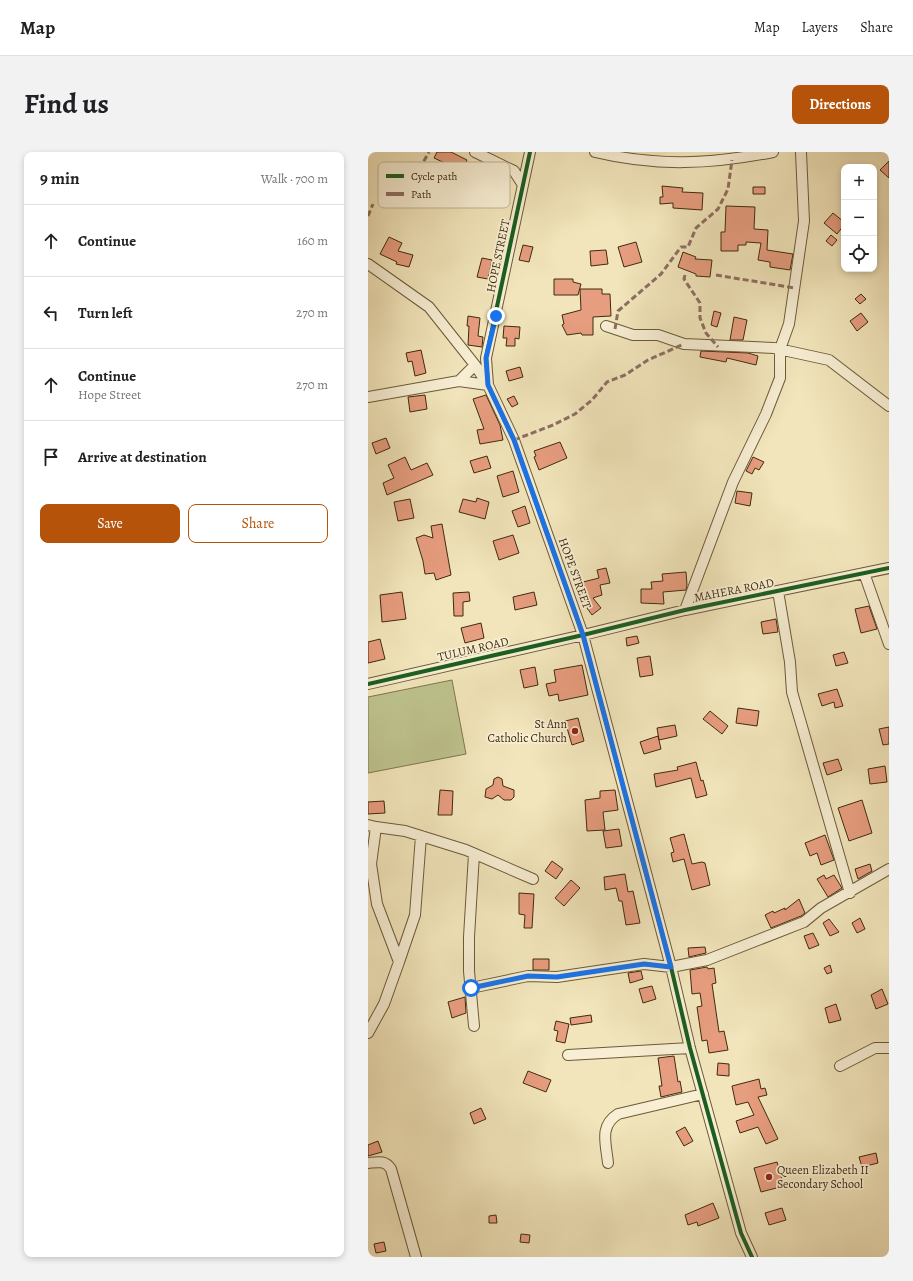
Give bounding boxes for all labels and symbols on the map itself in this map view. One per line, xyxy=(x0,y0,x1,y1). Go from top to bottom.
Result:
legend xyxy=(378,162,510,208)
text: Cycle path xyxy=(411,169,458,184)
text: Path xyxy=(411,187,432,202)
street label: HOPE STREET xyxy=(482,218,514,294)
route end xyxy=(487,307,505,325)
street label: HOPE STREET xyxy=(555,535,595,611)
street label: MAHERA ROAD xyxy=(693,574,775,606)
street label: TULUM ROAD xyxy=(436,633,510,665)
place label: St Ann Catholic Church xyxy=(487,716,568,746)
marker: St Ann Catholic Church xyxy=(570,726,580,736)
route start xyxy=(462,979,480,997)
place label: Queen Elizabeth II Secondary School xyxy=(777,1162,869,1192)
marker: Queen Elizabeth II Secondary School xyxy=(764,1172,774,1182)

